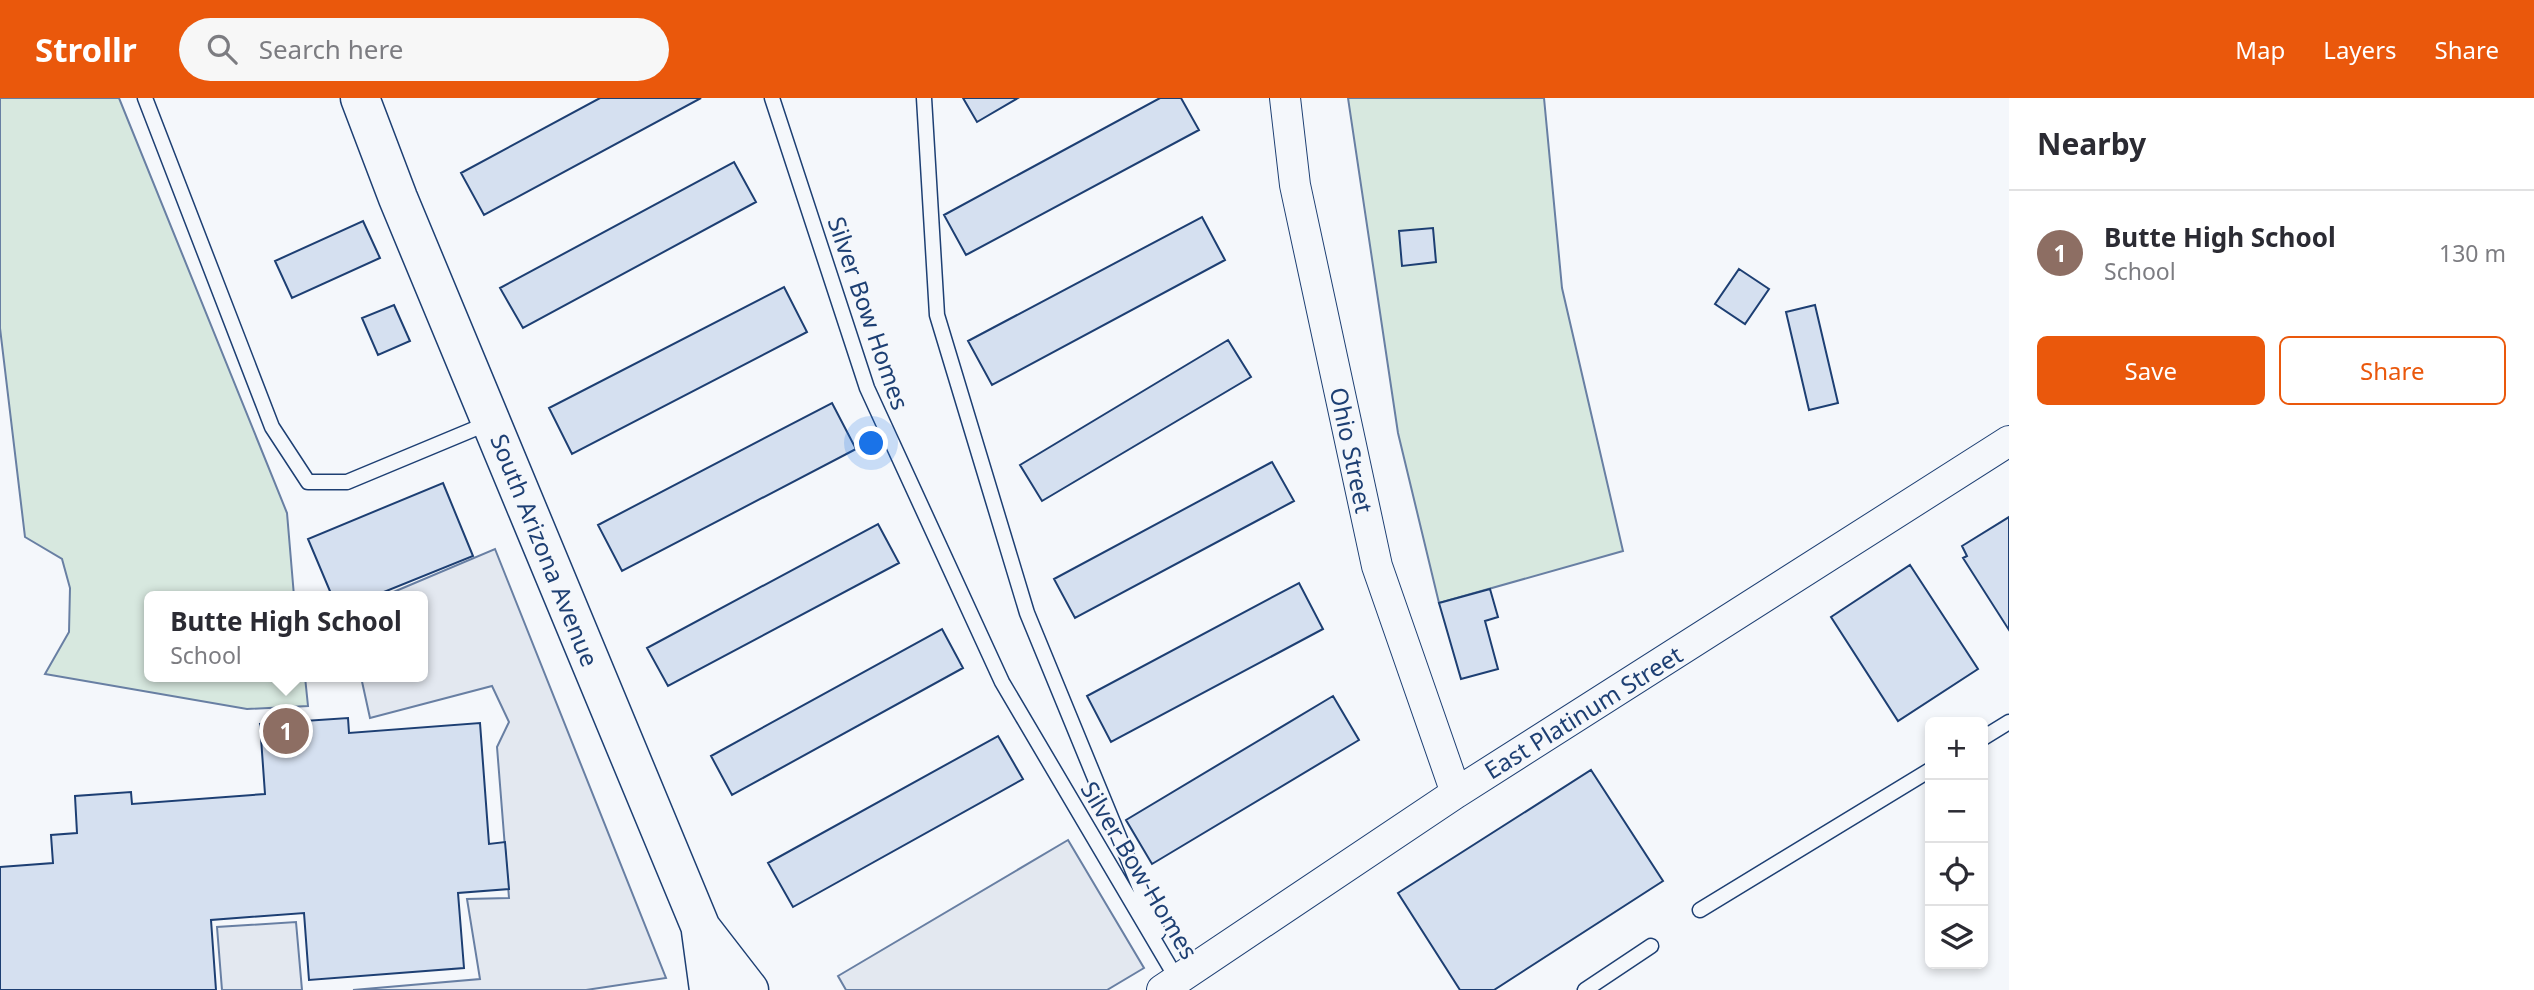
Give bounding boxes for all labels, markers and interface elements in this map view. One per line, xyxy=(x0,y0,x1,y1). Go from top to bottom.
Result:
search box xyxy=(179,18,669,81)
text: Strollr xyxy=(35,27,137,72)
icon: search xyxy=(203,30,241,68)
text: Search here xyxy=(259,31,403,67)
text: Map xyxy=(2235,33,2285,66)
text: Layers xyxy=(2323,33,2397,66)
text: Share xyxy=(2435,33,2499,66)
text: Nearby xyxy=(2037,123,2146,164)
street label: Silver Bow Homes xyxy=(821,212,917,414)
text: Butte High School xyxy=(2104,219,2336,255)
text: 1 xyxy=(2053,237,2067,269)
text: 130 m xyxy=(2439,237,2506,269)
text: School xyxy=(2104,255,2176,287)
button: Save xyxy=(2037,336,2265,405)
button: Share xyxy=(2279,336,2506,405)
street label: Ohio Street xyxy=(1323,384,1381,516)
your location xyxy=(854,426,888,460)
street label: South Arizona Avenue xyxy=(483,429,607,671)
popup xyxy=(144,591,428,682)
text: Butte High School xyxy=(170,603,402,639)
street label: East Platinum Street xyxy=(1478,638,1689,786)
text: School xyxy=(170,639,242,671)
pin: 1 xyxy=(263,705,309,757)
map controls xyxy=(1925,717,1988,969)
button: + xyxy=(1925,717,1988,780)
street label: Silver Bow Homes xyxy=(1074,775,1206,965)
button: − xyxy=(1925,780,1988,843)
button: locate xyxy=(1925,843,1988,906)
button: layers xyxy=(1925,906,1988,969)

